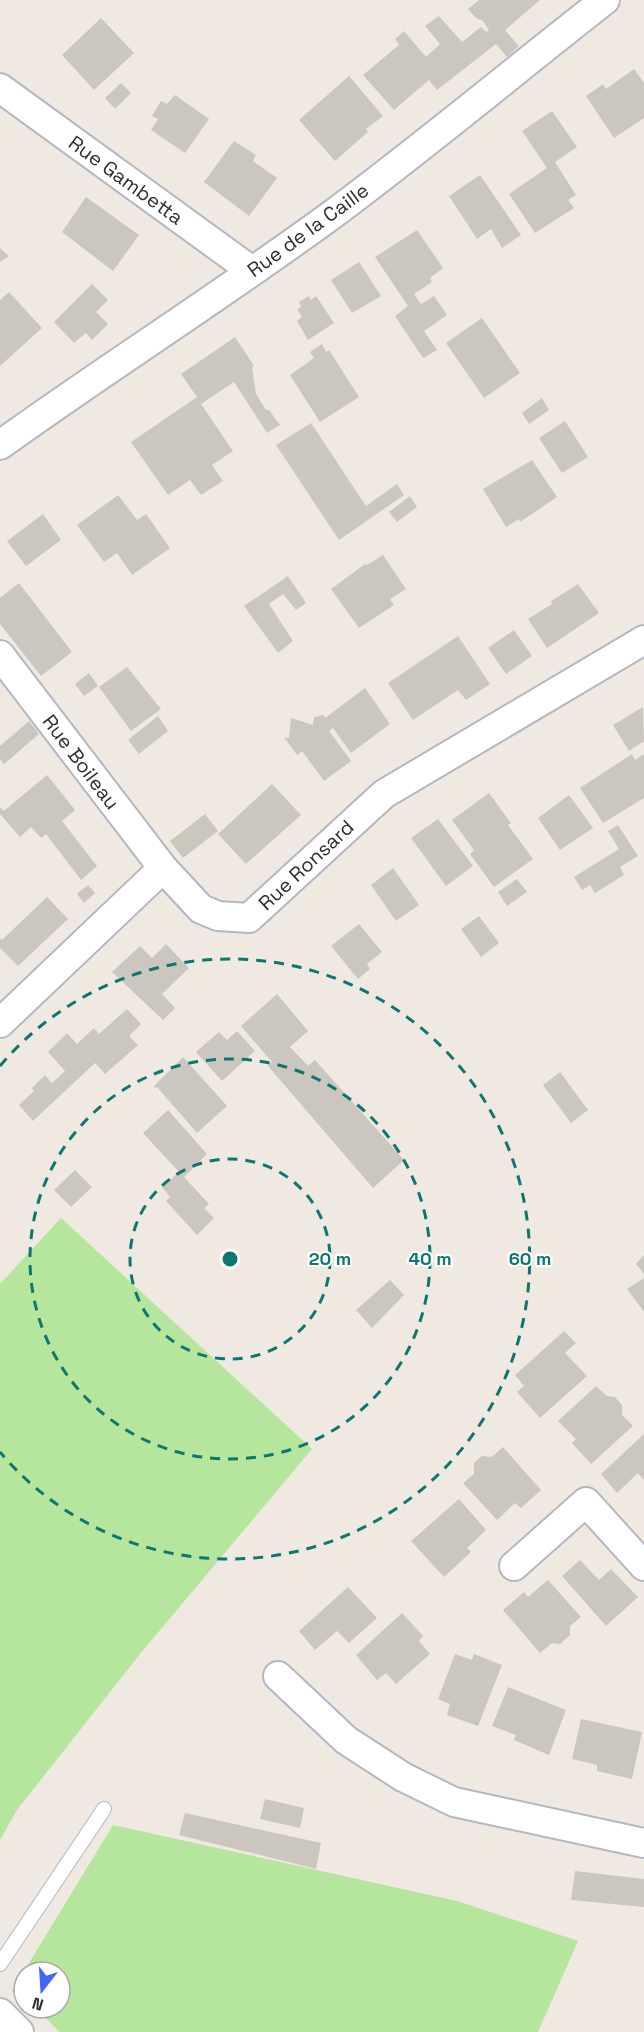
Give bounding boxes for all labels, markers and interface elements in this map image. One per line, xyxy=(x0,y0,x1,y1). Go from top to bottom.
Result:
street label: Rue Gambetta xyxy=(64,130,188,230)
street label: Rue de la Caille xyxy=(242,177,374,283)
street label: Rue Boileau xyxy=(37,709,125,815)
street label: Rue Ronsard xyxy=(253,814,359,916)
text: 20 m xyxy=(309,1247,351,1270)
text: 40 m xyxy=(408,1247,452,1270)
text: 60 m xyxy=(509,1247,551,1270)
centre of rings xyxy=(220,1249,240,1269)
north arrow xyxy=(12,1960,72,2020)
text: N xyxy=(30,1992,46,2015)

